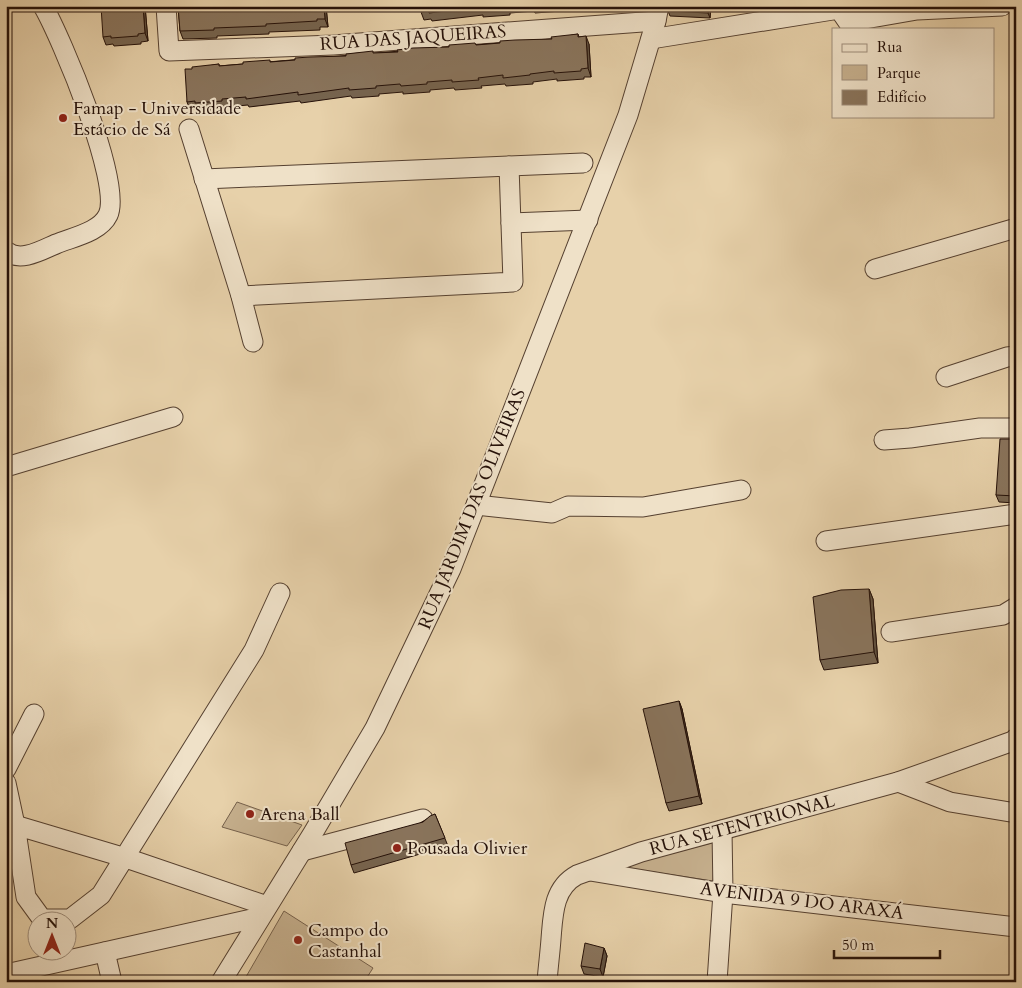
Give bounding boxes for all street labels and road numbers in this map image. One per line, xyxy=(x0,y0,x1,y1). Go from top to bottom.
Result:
street label: RUA DAS JAQUEIRAS xyxy=(319,19,507,57)
street label: RUA JARDIM DAS OLIVEIRAS xyxy=(412,385,532,633)
street label: RUA SETENTRIONAL xyxy=(647,788,838,862)
street label: AVENIDA 9 DO ARAXÁ xyxy=(699,876,905,926)

